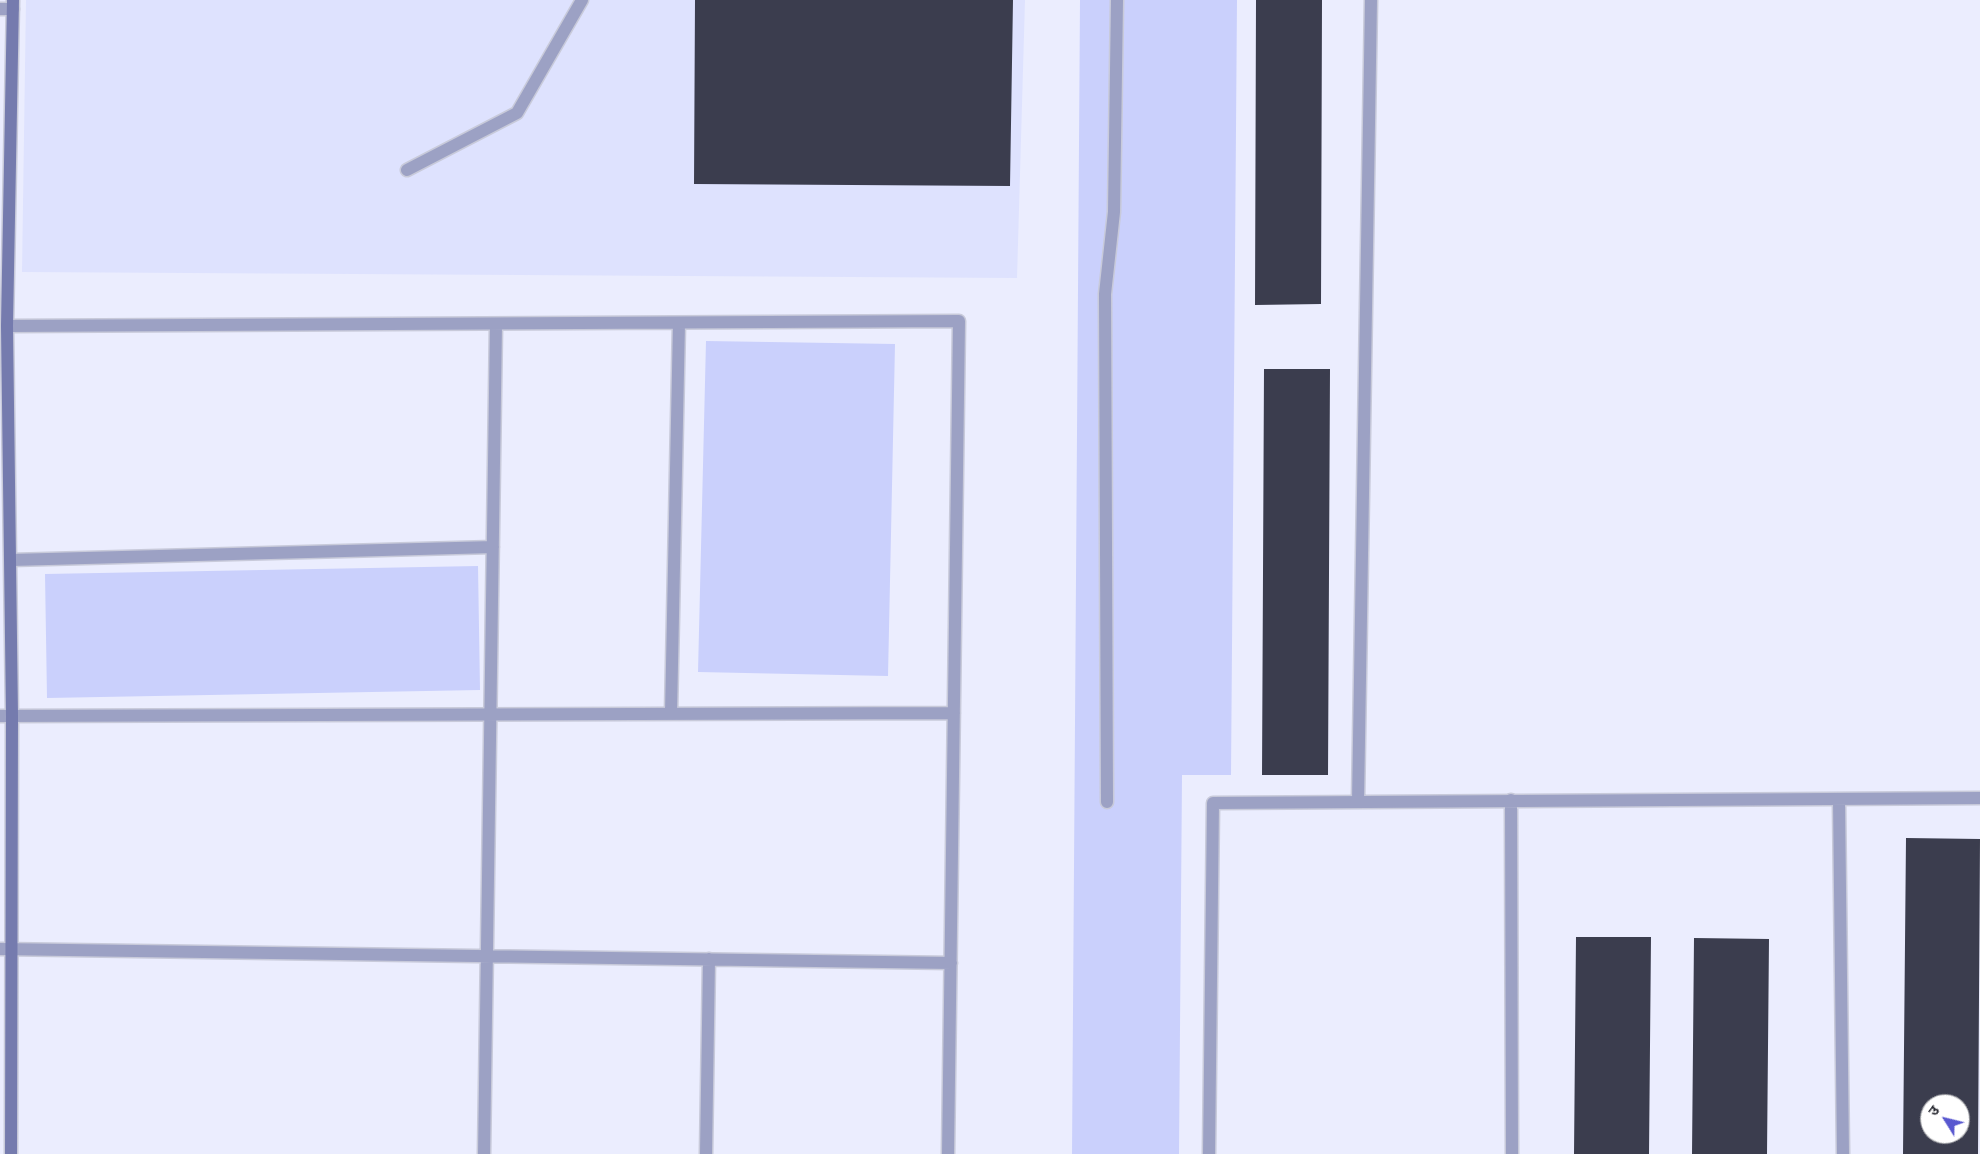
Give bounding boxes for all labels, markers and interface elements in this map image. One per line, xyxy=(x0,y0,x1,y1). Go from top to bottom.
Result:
north arrow xyxy=(1920,1094,1970,1144)
text: उ xyxy=(1925,1103,1943,1119)

